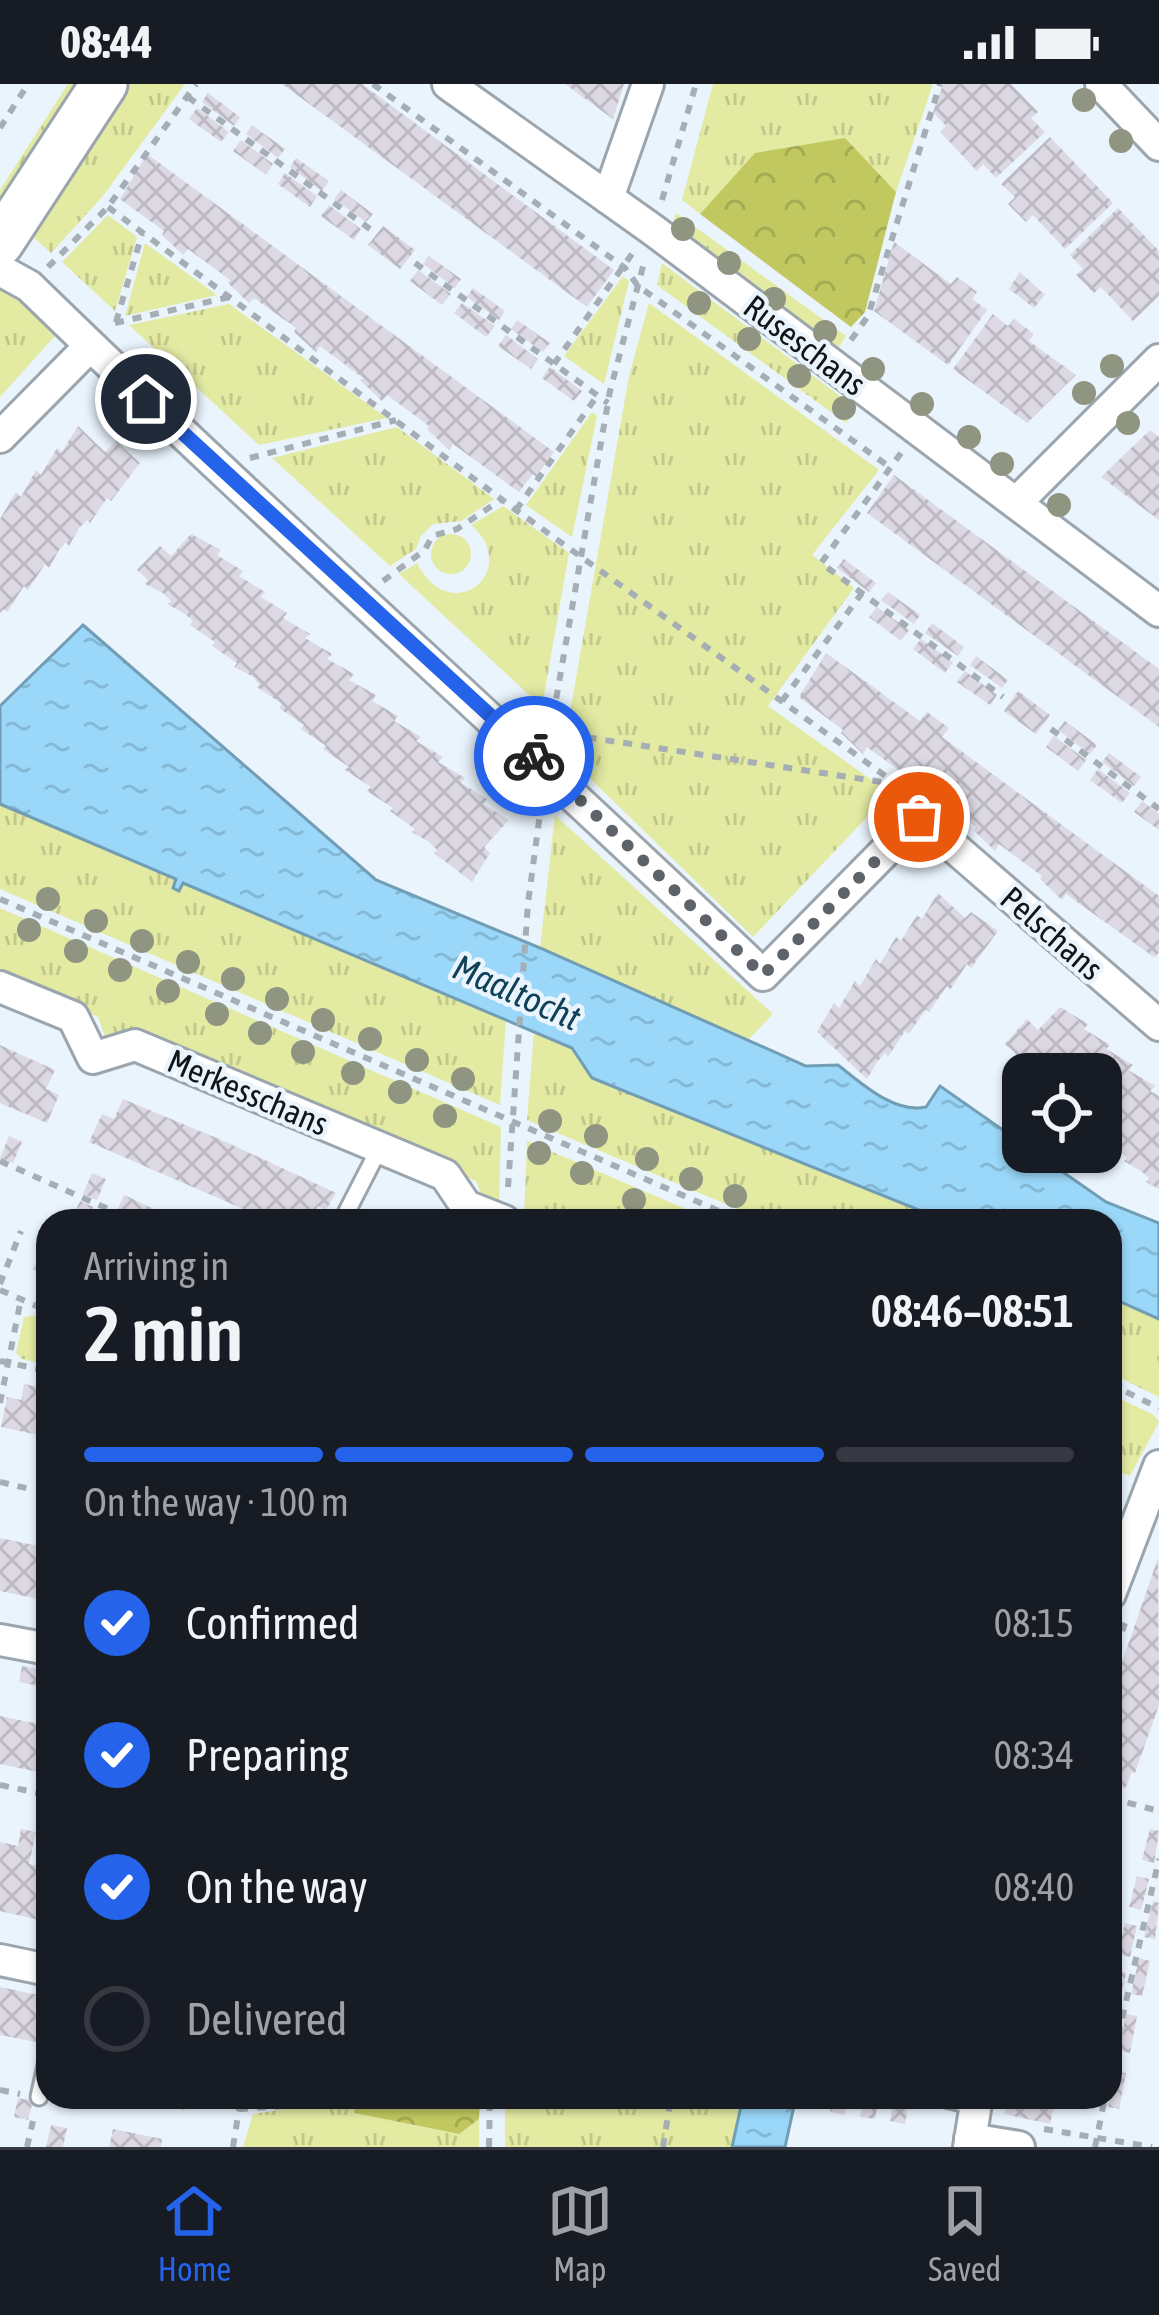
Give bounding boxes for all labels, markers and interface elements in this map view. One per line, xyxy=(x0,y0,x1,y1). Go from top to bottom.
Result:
text: 08:44 xyxy=(60,16,153,68)
street label: Ruseschans xyxy=(737,287,873,403)
pin xyxy=(95,348,197,450)
icon: home xyxy=(113,366,179,432)
courier xyxy=(474,696,594,816)
icon: bike xyxy=(501,723,567,789)
pin xyxy=(868,766,970,868)
icon: bag xyxy=(886,784,952,850)
street label: Pelschans xyxy=(993,878,1111,988)
water label: Maaltocht xyxy=(447,945,588,1039)
street label: Merkesschans xyxy=(162,1041,334,1143)
map controls xyxy=(1002,1053,1122,1173)
button: locate xyxy=(1002,1053,1122,1173)
text: Arriving in xyxy=(84,1244,229,1288)
text: 08:46–08:51 xyxy=(871,1285,1074,1337)
text: 2 min xyxy=(84,1288,243,1378)
text: On the way · 100 m xyxy=(84,1480,349,1524)
icon: check xyxy=(84,1590,150,1656)
text: Confirmed xyxy=(186,1597,359,1649)
text: 08:15 xyxy=(994,1601,1074,1645)
icon: check xyxy=(84,1722,150,1788)
text: Preparing xyxy=(186,1729,349,1781)
text: 08:34 xyxy=(994,1733,1074,1777)
icon: check xyxy=(84,1854,150,1920)
text: On the way xyxy=(186,1861,368,1913)
text: 08:40 xyxy=(994,1865,1074,1909)
text: Delivered xyxy=(186,1993,347,2045)
tab: Home xyxy=(158,2178,231,2288)
tab: Map xyxy=(547,2178,613,2288)
tab: Saved xyxy=(928,2178,1001,2288)

